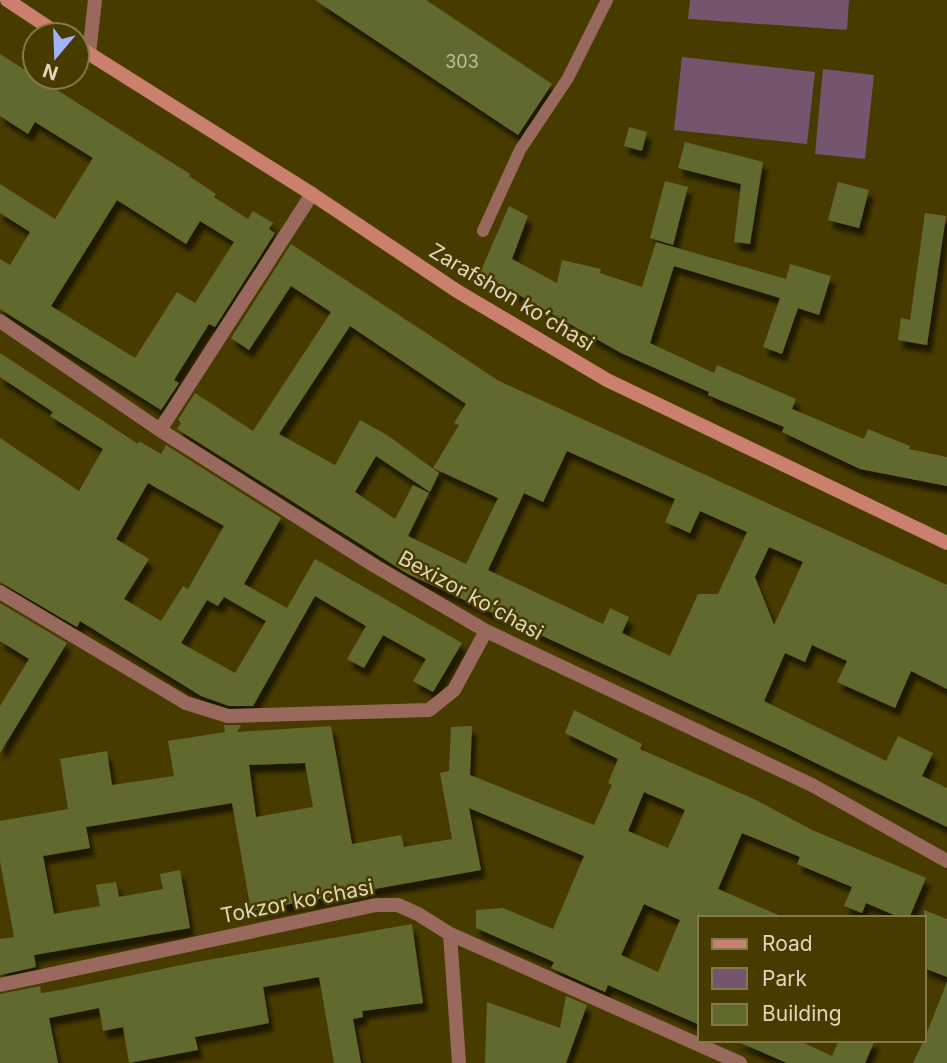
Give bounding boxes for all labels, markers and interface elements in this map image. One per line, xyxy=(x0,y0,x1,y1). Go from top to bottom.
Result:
north arrow xyxy=(21,21,91,91)
house number: 303 xyxy=(445,51,479,72)
text: N xyxy=(40,58,61,85)
street label: Zarafshon koʻchasi xyxy=(425,238,599,356)
street label: Bexizor koʻchasi xyxy=(394,545,548,645)
street label: Tokzor koʻchasi xyxy=(218,874,376,928)
legend xyxy=(698,916,926,1042)
text: Road xyxy=(762,931,813,956)
text: Park xyxy=(762,966,807,991)
text: Building xyxy=(762,1001,842,1026)

